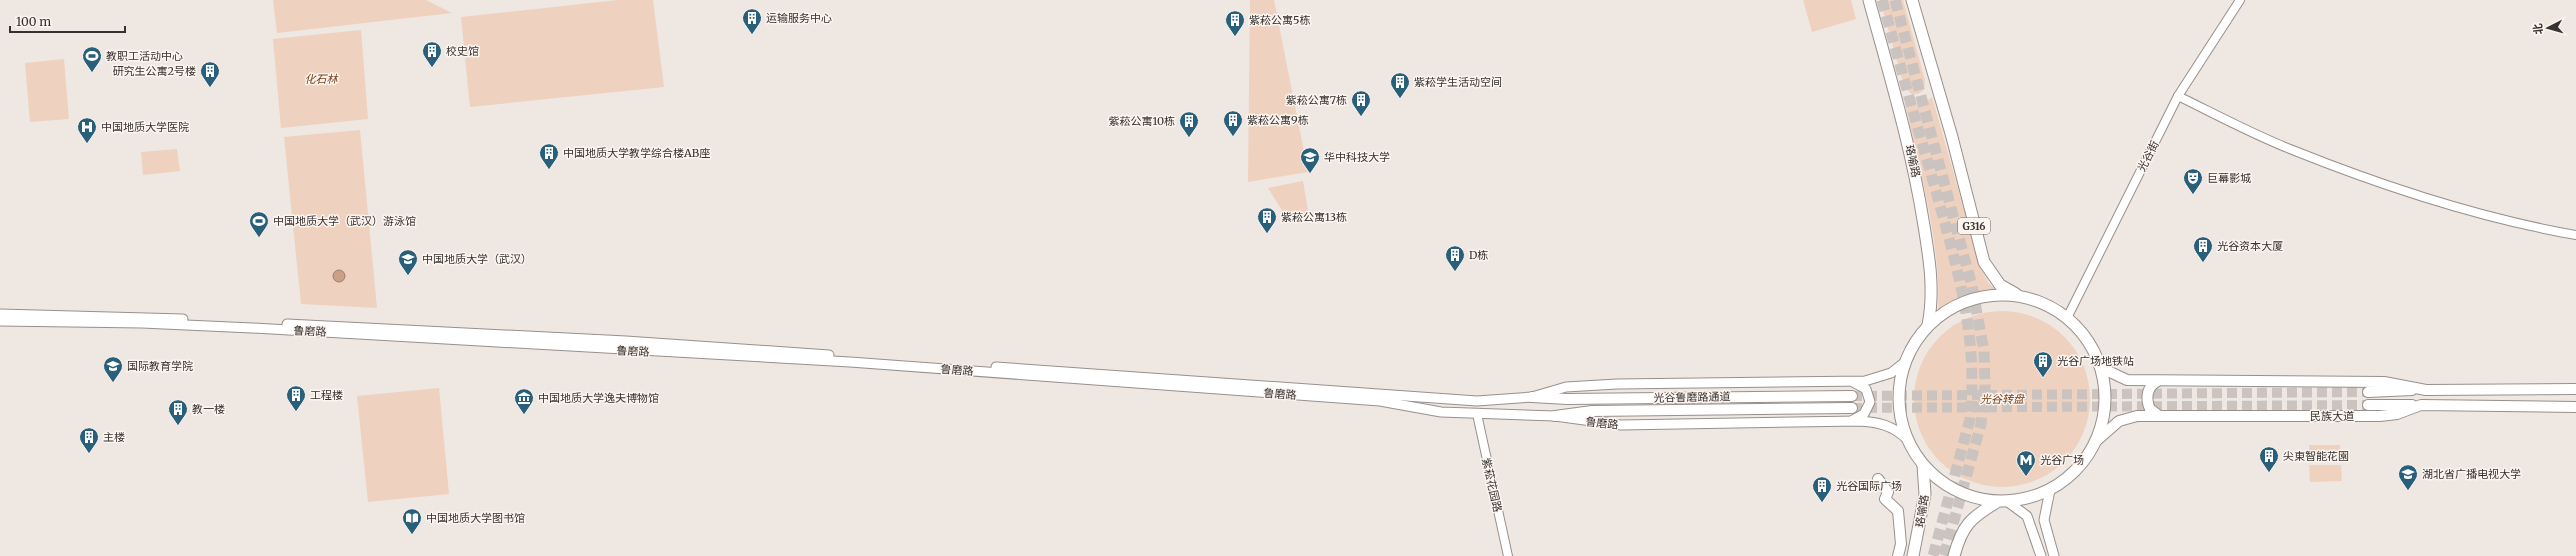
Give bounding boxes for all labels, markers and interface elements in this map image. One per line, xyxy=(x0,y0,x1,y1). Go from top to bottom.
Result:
building icon: 运输服务中心 xyxy=(741,7,763,35)
scale bar xyxy=(10,8,125,34)
north arrow xyxy=(2528,8,2568,48)
building icon: 紫菘公寓5栋 xyxy=(1224,9,1246,37)
place label: 运输服务中心 xyxy=(766,11,832,25)
place label: 紫菘公寓5栋 xyxy=(1249,13,1310,27)
text: 100 m xyxy=(16,14,51,29)
text: 北 xyxy=(2531,23,2546,35)
building icon: 校史馆 xyxy=(421,40,443,68)
place label: 校史馆 xyxy=(446,44,479,58)
sports icon: 教职工活动中心 xyxy=(81,45,103,73)
place label: 教职工活动中心 xyxy=(106,49,183,63)
building icon: 研究生公寓2号楼 xyxy=(199,60,221,88)
place label: 研究生公寓2号楼 xyxy=(112,64,196,78)
building icon: 紫菘学生活动空间 xyxy=(1389,71,1411,99)
park label: 化石林 xyxy=(305,72,339,86)
place label: 紫菘学生活动空间 xyxy=(1414,75,1502,89)
building icon: 紫菘公寓7栋 xyxy=(1350,89,1372,117)
place label: 紫菘公寓7栋 xyxy=(1286,93,1347,107)
building icon: 紫菘公寓9栋 xyxy=(1222,109,1244,137)
building icon: 紫菘公寓10栋 xyxy=(1178,110,1200,138)
place label: 紫菘公寓9栋 xyxy=(1247,113,1309,127)
place label: 紫菘公寓10栋 xyxy=(1108,114,1175,128)
hospital icon: 中国地质大学医院 xyxy=(76,116,98,144)
place label: 中国地质大学医院 xyxy=(101,120,189,134)
street label: 光谷街 xyxy=(2134,138,2162,174)
building icon: 中国地质大学教学综合楼AB座 xyxy=(538,142,560,170)
street label: 珞喻路 xyxy=(1902,143,1924,179)
place label: 中国地质大学教学综合楼AB座 xyxy=(563,146,710,160)
school or university icon: 华中科技大学 xyxy=(1299,146,1321,174)
place label: 华中科技大学 xyxy=(1324,150,1390,164)
theatre icon: 巨幕影城 xyxy=(2182,167,2204,195)
place label: 巨幕影城 xyxy=(2207,171,2251,185)
building icon: 紫菘公寓13栋 xyxy=(1256,206,1278,234)
sports icon: 中国地质大学（武汉）游泳馆 xyxy=(248,210,270,238)
place label: 紫菘公寓13栋 xyxy=(1281,210,1347,224)
place label: 中国地质大学（武汉）游泳馆 xyxy=(273,214,416,228)
road number: G316 xyxy=(1958,218,1990,234)
building icon: 光谷资本大厦 xyxy=(2192,235,2214,263)
place label: 光谷资本大厦 xyxy=(2217,239,2283,253)
building icon: D栋 xyxy=(1444,244,1466,272)
school or university icon: 中国地质大学（武汉） xyxy=(397,248,419,276)
place label: D栋 xyxy=(1469,248,1488,262)
place label: 中国地质大学（武汉） xyxy=(422,252,532,266)
street label: 鲁磨路 xyxy=(293,323,327,339)
street label: 鲁磨路 xyxy=(616,343,650,359)
building icon: 光谷广场地铁站 xyxy=(2032,350,2054,378)
place label: 光谷广场地铁站 xyxy=(2057,354,2134,368)
school or university icon: 国际教育学院 xyxy=(102,355,124,383)
place label: 国际教育学院 xyxy=(127,359,193,373)
street label: 鲁磨路 xyxy=(940,362,974,378)
building icon: 工程楼 xyxy=(285,384,307,412)
street label: 鲁磨路 xyxy=(1263,386,1297,402)
museum icon: 中国地质大学逸夫博物馆 xyxy=(513,387,535,415)
place label: 工程楼 xyxy=(310,388,343,402)
street label: 光谷鲁磨路通道 xyxy=(1653,389,1731,405)
place label: 中国地质大学逸夫博物馆 xyxy=(538,391,659,405)
park label: 光谷转盘 xyxy=(1980,392,2026,406)
building icon: 教一楼 xyxy=(167,398,189,426)
place label: 教一楼 xyxy=(192,402,225,416)
street label: 民族大道 xyxy=(2310,409,2354,423)
street label: 鲁磨路 xyxy=(1585,414,1619,432)
building icon: 主楼 xyxy=(78,426,100,454)
place label: 主楼 xyxy=(103,430,125,444)
building icon: 尖東智能花園 xyxy=(2258,445,2280,473)
metro station icon: 光谷广场 xyxy=(2015,449,2037,477)
place label: 尖東智能花園 xyxy=(2283,449,2349,463)
place label: 光谷广场 xyxy=(2040,453,2084,467)
street label: 紫菘花园路 xyxy=(1479,457,1505,513)
school or university icon: 湖北省广播电视大学 xyxy=(2397,463,2419,491)
place label: 湖北省广播电视大学 xyxy=(2422,467,2521,481)
building icon: 光谷国际广场 xyxy=(1811,475,1833,503)
place label: 光谷国际广场 xyxy=(1836,479,1902,493)
street label: 珞喻路 xyxy=(1913,494,1931,528)
library icon: 中国地质大学图书馆 xyxy=(401,507,423,535)
place label: 中国地质大学图书馆 xyxy=(426,511,525,525)

